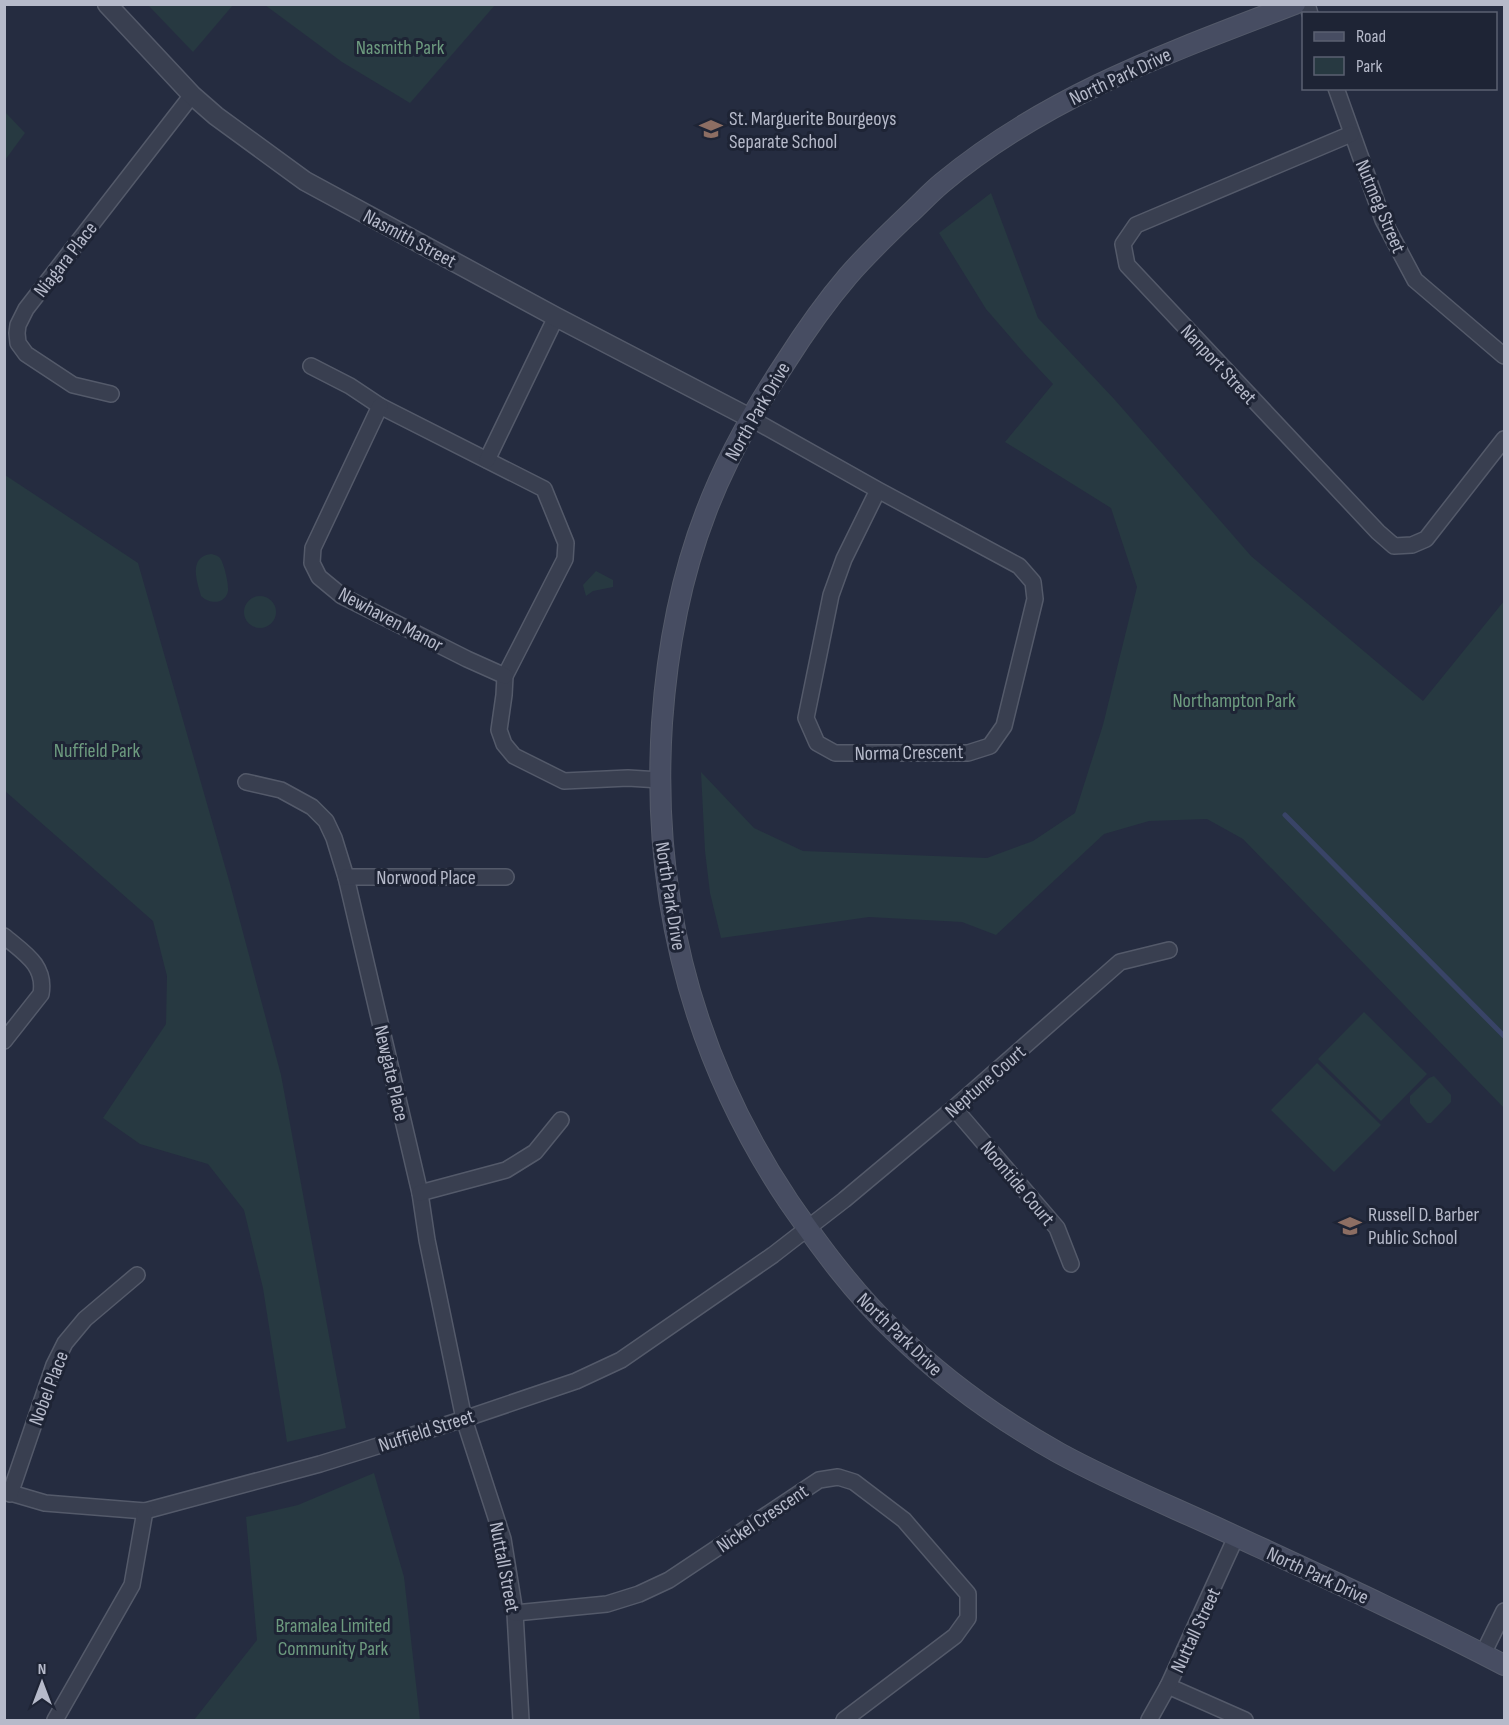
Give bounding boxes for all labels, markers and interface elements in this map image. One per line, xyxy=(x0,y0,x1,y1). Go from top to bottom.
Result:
legend xyxy=(1302,12,1497,90)
text: Road xyxy=(1356,26,1386,47)
park label: Nasmith Park xyxy=(356,36,445,60)
street label: North Park Drive xyxy=(1066,43,1175,111)
text: Park xyxy=(1356,56,1382,77)
place label: St. Marguerite Bourgeoys Separate School xyxy=(729,107,896,154)
school or university icon: St. Marguerite Bourgeoys Separate School xyxy=(698,116,724,142)
street label: Nutmeg Street xyxy=(1350,156,1410,257)
street label: Nasmith Street xyxy=(359,204,460,273)
street label: Niagara Place xyxy=(29,217,103,302)
street label: Nanport Street xyxy=(1175,320,1261,410)
street label: North Park Drive xyxy=(720,358,796,465)
street label: Newhaven Manor xyxy=(334,582,447,658)
park label: Northampton Park xyxy=(1172,689,1296,713)
park label: Nuffield Park xyxy=(54,739,140,763)
street label: Norma Crescent xyxy=(854,740,964,766)
street label: North Park Drive xyxy=(650,840,690,952)
street label: Norwood Place xyxy=(376,866,476,890)
street label: Newgate Place xyxy=(368,1023,414,1123)
street label: Neptune Court xyxy=(940,1040,1031,1123)
street label: Noontide Court xyxy=(975,1136,1060,1231)
place label: Russell D. Barber Public School xyxy=(1368,1203,1479,1250)
school or university icon: Russell D. Barber Public School xyxy=(1337,1213,1363,1239)
street label: North Park Drive xyxy=(852,1288,947,1381)
street label: Nobel Place xyxy=(24,1348,74,1429)
street label: Nuffield Street xyxy=(375,1404,477,1458)
street label: Nickel Crescent xyxy=(712,1479,813,1558)
street label: Nuttall Street xyxy=(484,1520,524,1614)
street label: North Park Drive xyxy=(1263,1542,1372,1610)
street label: Nuttall Street xyxy=(1166,1584,1226,1677)
park label: Bramalea Limited Community Park xyxy=(275,1614,391,1661)
north arrow xyxy=(12,1653,72,1713)
text: N xyxy=(38,1660,46,1679)

